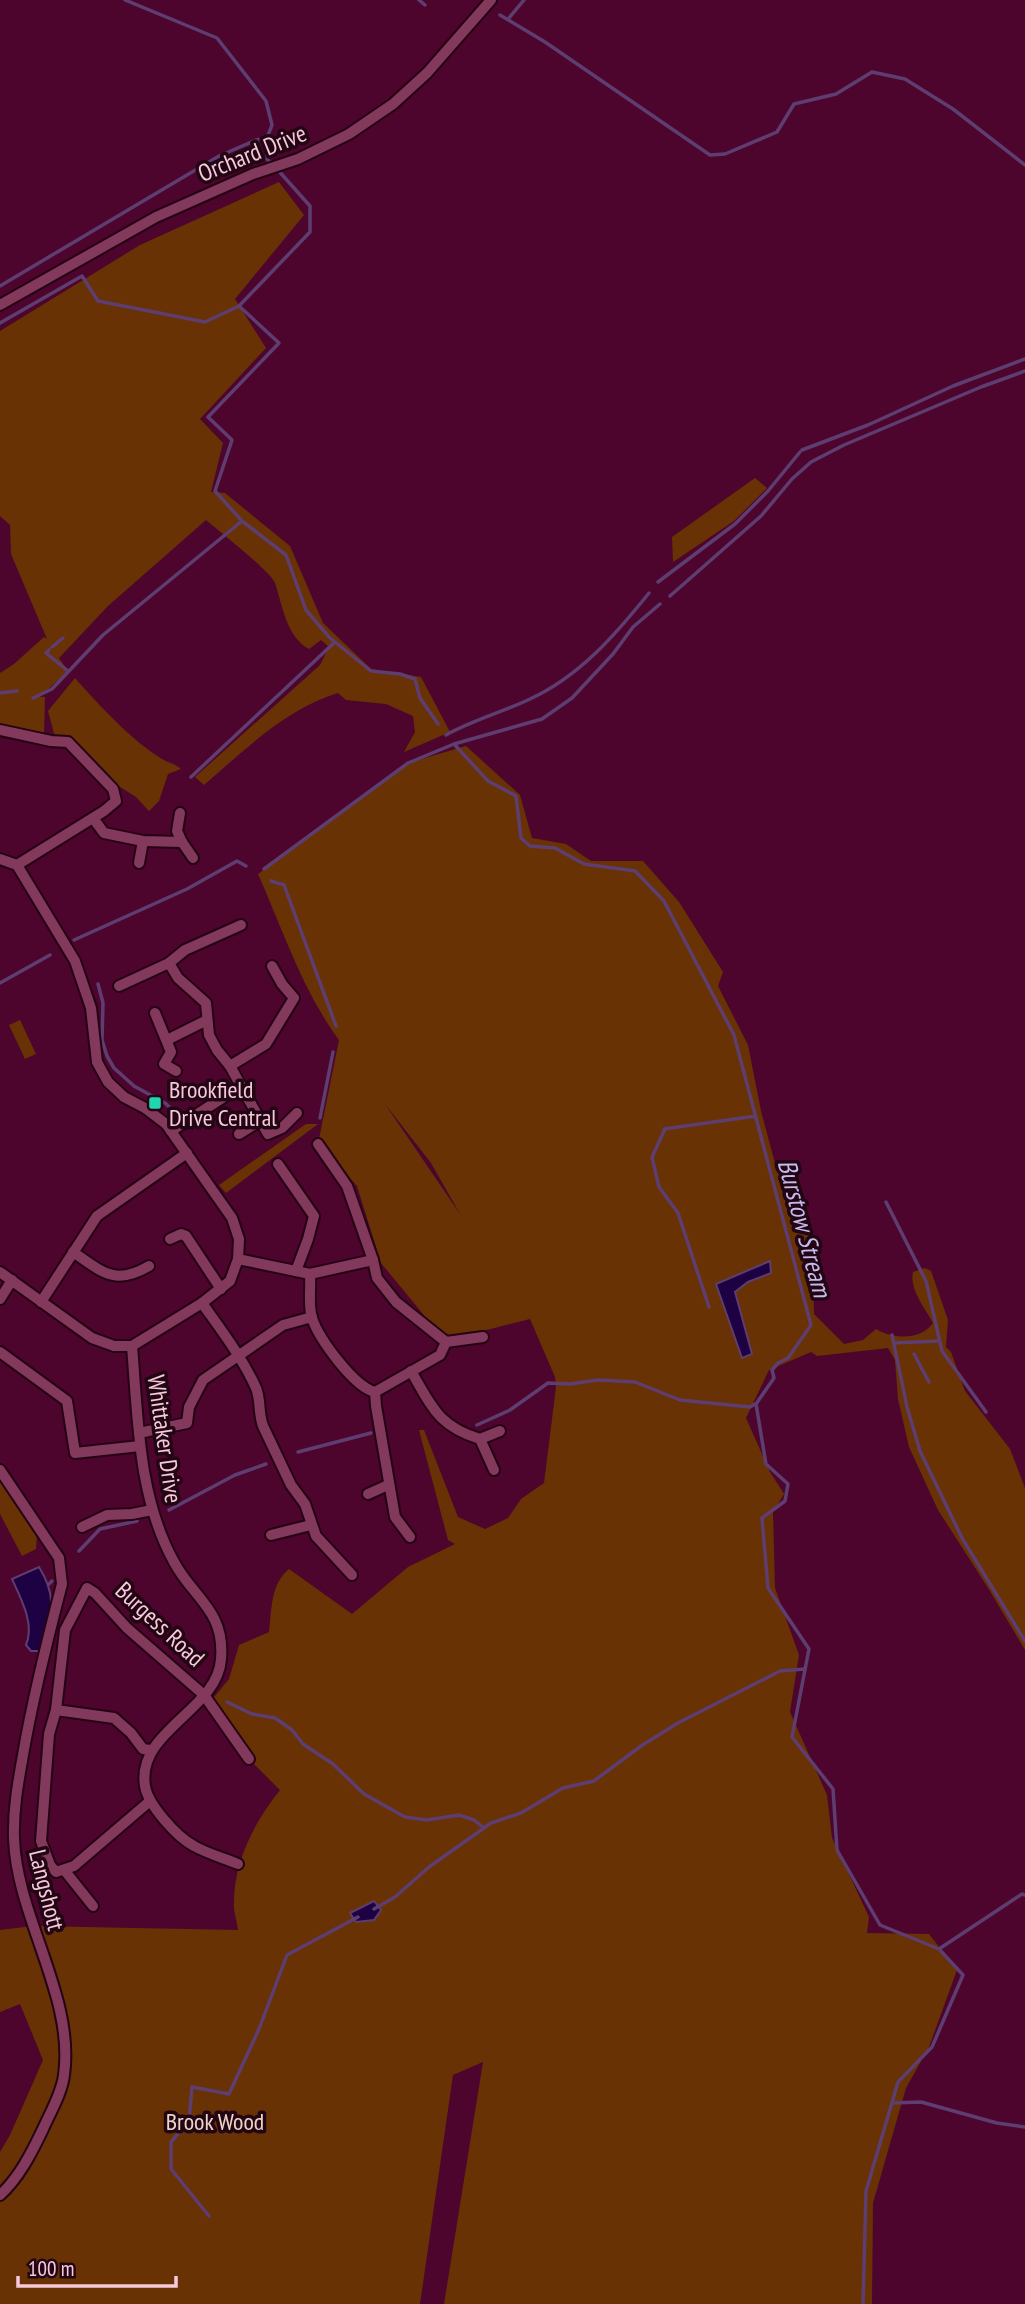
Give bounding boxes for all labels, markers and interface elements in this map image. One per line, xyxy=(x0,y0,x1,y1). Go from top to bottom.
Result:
street label: Orchard Drive xyxy=(193,117,311,189)
place label: Brookfield Drive Central xyxy=(169,1074,277,1133)
marker: Brookfield Drive Central xyxy=(147,1095,163,1111)
water label: Burstow Stream xyxy=(771,1156,840,1302)
street label: Whittaker Drive xyxy=(141,1373,189,1505)
street label: Burgess Road xyxy=(109,1575,211,1673)
street label: Langshott xyxy=(22,1846,72,1934)
park label: Brook Wood xyxy=(166,2106,264,2137)
scale bar xyxy=(18,2244,175,2288)
text: 100 m xyxy=(28,2255,74,2282)

